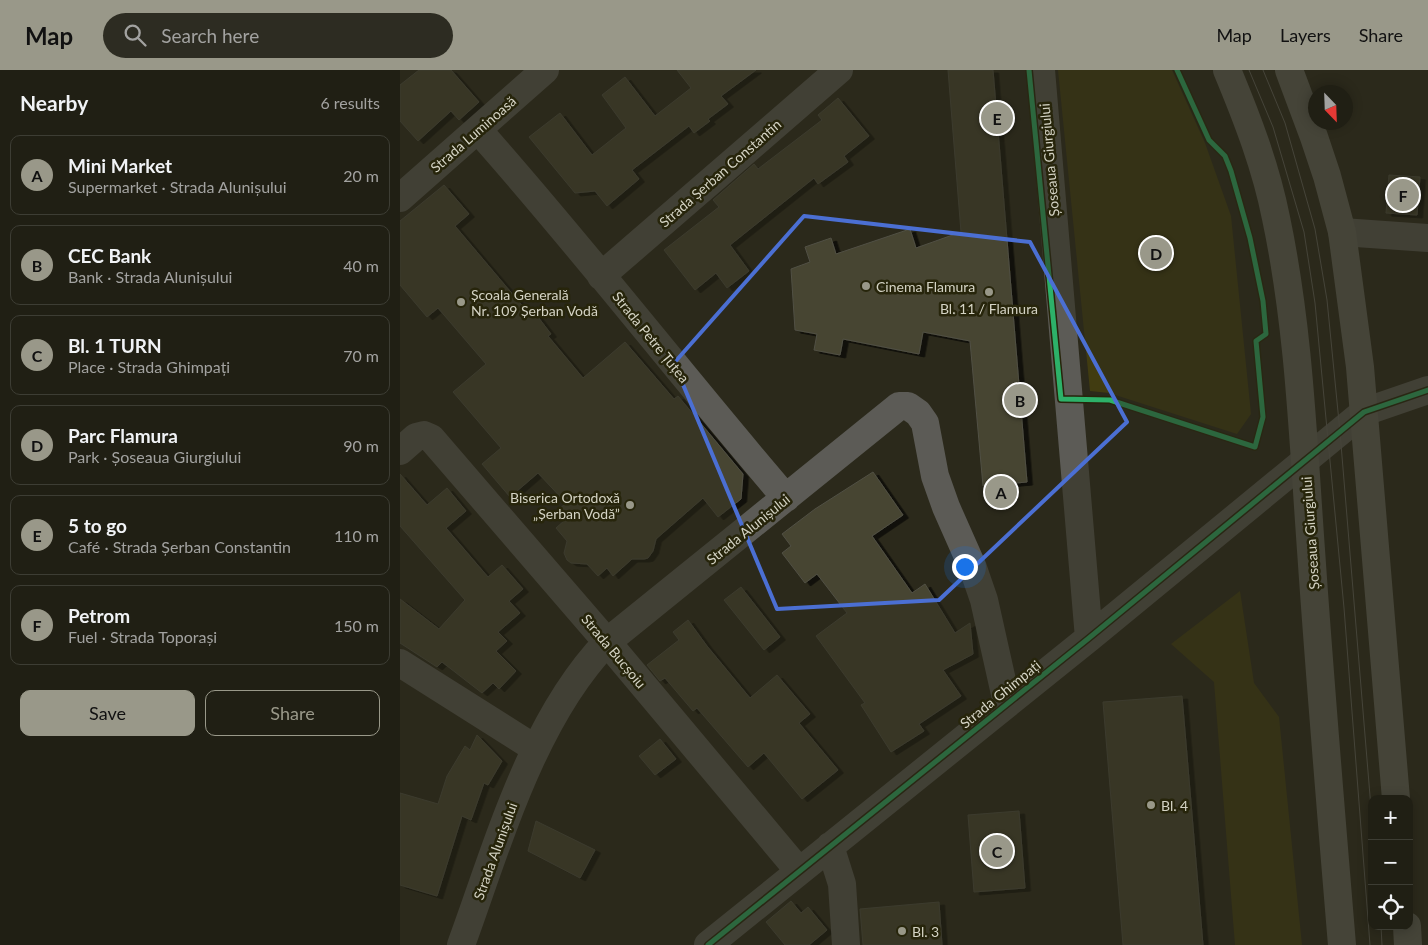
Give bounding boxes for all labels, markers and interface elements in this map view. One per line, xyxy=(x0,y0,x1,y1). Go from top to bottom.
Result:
search box xyxy=(103,13,453,58)
text: Map xyxy=(25,21,73,50)
icon: search xyxy=(121,21,149,49)
text: Search here xyxy=(161,24,259,47)
text: Map xyxy=(1216,24,1252,46)
text: Layers xyxy=(1280,24,1331,46)
text: Share xyxy=(1359,24,1403,46)
north arrow xyxy=(1308,85,1353,130)
text: Nearby xyxy=(20,90,88,115)
street label: Strada Luminoasă xyxy=(427,92,519,176)
text: 6 results xyxy=(320,93,380,112)
pin: E xyxy=(981,99,1013,137)
street label: Șoseaua Giurgiului xyxy=(1036,103,1062,217)
street label: Strada Șerban Constantin xyxy=(656,115,784,231)
text: Mini Market xyxy=(68,154,172,177)
text: A xyxy=(31,166,43,185)
text: 20 m xyxy=(343,166,379,185)
pin: F xyxy=(1387,176,1419,214)
text: Supermarket · Strada Alunișului xyxy=(68,177,287,196)
pin: D xyxy=(1140,234,1172,272)
text: CEC Bank xyxy=(68,244,151,267)
text: B xyxy=(32,256,42,275)
text: 40 m xyxy=(343,256,379,275)
text: Bank · Strada Alunișului xyxy=(68,267,232,286)
place label: Cinema Flamura xyxy=(876,278,975,295)
marker: Cinema Flamura xyxy=(860,280,872,292)
place label: Școala Generală Nr. 109 Șerban Vodă xyxy=(471,286,598,319)
marker: Bl. 11 / Flamura xyxy=(983,286,995,298)
street label: Strada Petre Țuțea xyxy=(609,288,693,386)
marker: Școala Generală Nr. 109 Șerban Vodă xyxy=(455,296,467,308)
place label: Bl. 11 / Flamura xyxy=(940,300,1038,317)
text: Bl. 1 TURN xyxy=(68,334,162,357)
text: C xyxy=(32,346,42,365)
text: 70 m xyxy=(343,346,379,365)
text: Place · Strada Ghimpați xyxy=(68,357,230,376)
pin: B xyxy=(1004,381,1036,419)
text: Parc Flamura xyxy=(68,424,178,447)
text: D xyxy=(31,436,43,455)
text: 90 m xyxy=(343,436,379,455)
text: Park · Șoseaua Giurgiului xyxy=(68,447,241,466)
pin: A xyxy=(985,473,1017,511)
street label: Șoseaua Giurgiului xyxy=(1298,476,1322,590)
place label: Biserica Ortodoxă „Șerban Vodă” xyxy=(510,489,620,522)
street label: Strada Alunișului xyxy=(703,490,793,568)
marker: Biserica Ortodoxă „Șerban Vodă” xyxy=(624,499,636,511)
text: 5 to go xyxy=(68,514,127,537)
text: E xyxy=(32,526,42,545)
text: 110 m xyxy=(334,526,379,545)
text: Café · Strada Șerban Constantin xyxy=(68,537,291,556)
your location xyxy=(952,554,978,580)
text: Petrom xyxy=(68,604,130,627)
street label: Strada Bucșoiu xyxy=(578,611,650,691)
text: F xyxy=(32,616,42,635)
text: 150 m xyxy=(334,616,379,635)
text: Fuel · Strada Toporași xyxy=(68,627,217,646)
street label: Strada Ghimpați xyxy=(956,656,1044,732)
button: Save xyxy=(20,690,195,736)
button: Share xyxy=(205,690,380,736)
map controls xyxy=(1368,795,1413,930)
button: + xyxy=(1368,795,1413,840)
place label: Bl. 4 xyxy=(1161,797,1188,814)
marker: Bl. 4 xyxy=(1145,799,1157,811)
street label: Strada Alunișului xyxy=(470,800,520,902)
pin: C xyxy=(981,832,1013,870)
button: − xyxy=(1368,840,1413,885)
button: locate xyxy=(1368,885,1413,930)
place label: Bl. 3 xyxy=(912,923,939,940)
marker: Bl. 3 xyxy=(896,925,908,937)

